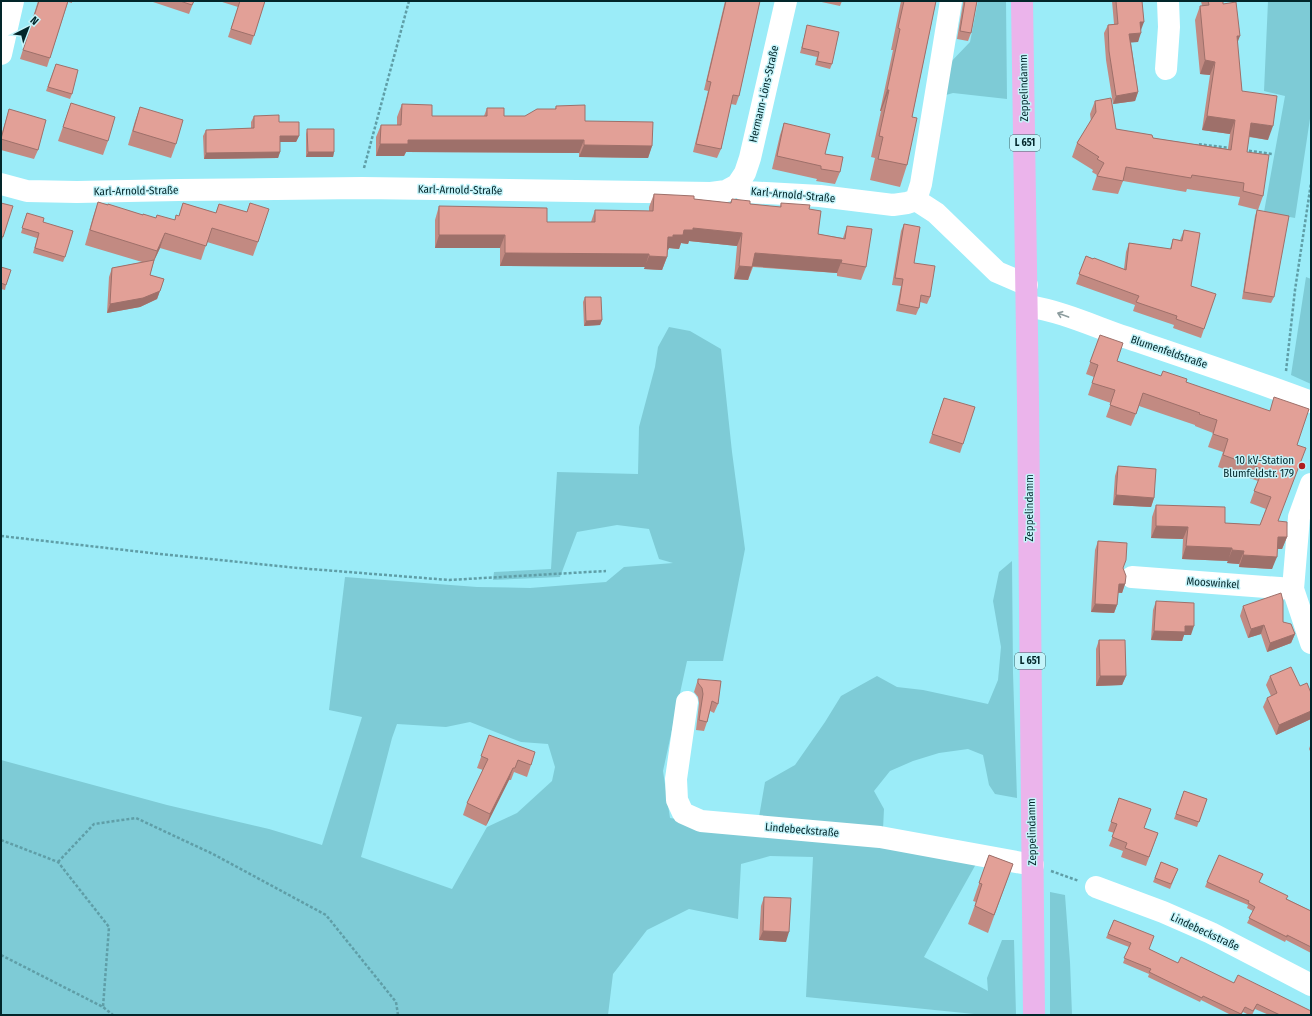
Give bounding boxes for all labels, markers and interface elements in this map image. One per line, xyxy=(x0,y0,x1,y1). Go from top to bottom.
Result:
north arrow xyxy=(8,8,48,48)
text: N xyxy=(28,14,41,28)
street label: Hermann-Löns-Straße xyxy=(747,44,781,144)
street label: Zeppelindamm xyxy=(1017,54,1031,122)
road number: L 651 xyxy=(1010,135,1040,151)
street label: Karl-Arnold-Straße xyxy=(418,183,502,197)
street label: Karl-Arnold-Straße xyxy=(94,184,178,198)
street label: Karl-Arnold-Straße xyxy=(750,185,836,205)
one-way arrow xyxy=(1058,311,1070,319)
street label: Blumenfeldstraße xyxy=(1129,333,1209,371)
place label: 10 kV-Station Blumfeldstr. 179 xyxy=(1223,454,1294,480)
marker: 10 kV-Station Blumfeldstr. 179 xyxy=(1297,461,1307,471)
street label: Zeppelindamm xyxy=(1023,474,1036,542)
street label: Mooswinkel xyxy=(1186,575,1240,591)
road number: L 651 xyxy=(1015,653,1045,669)
street label: Zeppelindamm xyxy=(1025,798,1039,866)
street label: Lindebeckstraße xyxy=(764,820,840,840)
street label: Lindebeckstraße xyxy=(1169,910,1241,954)

